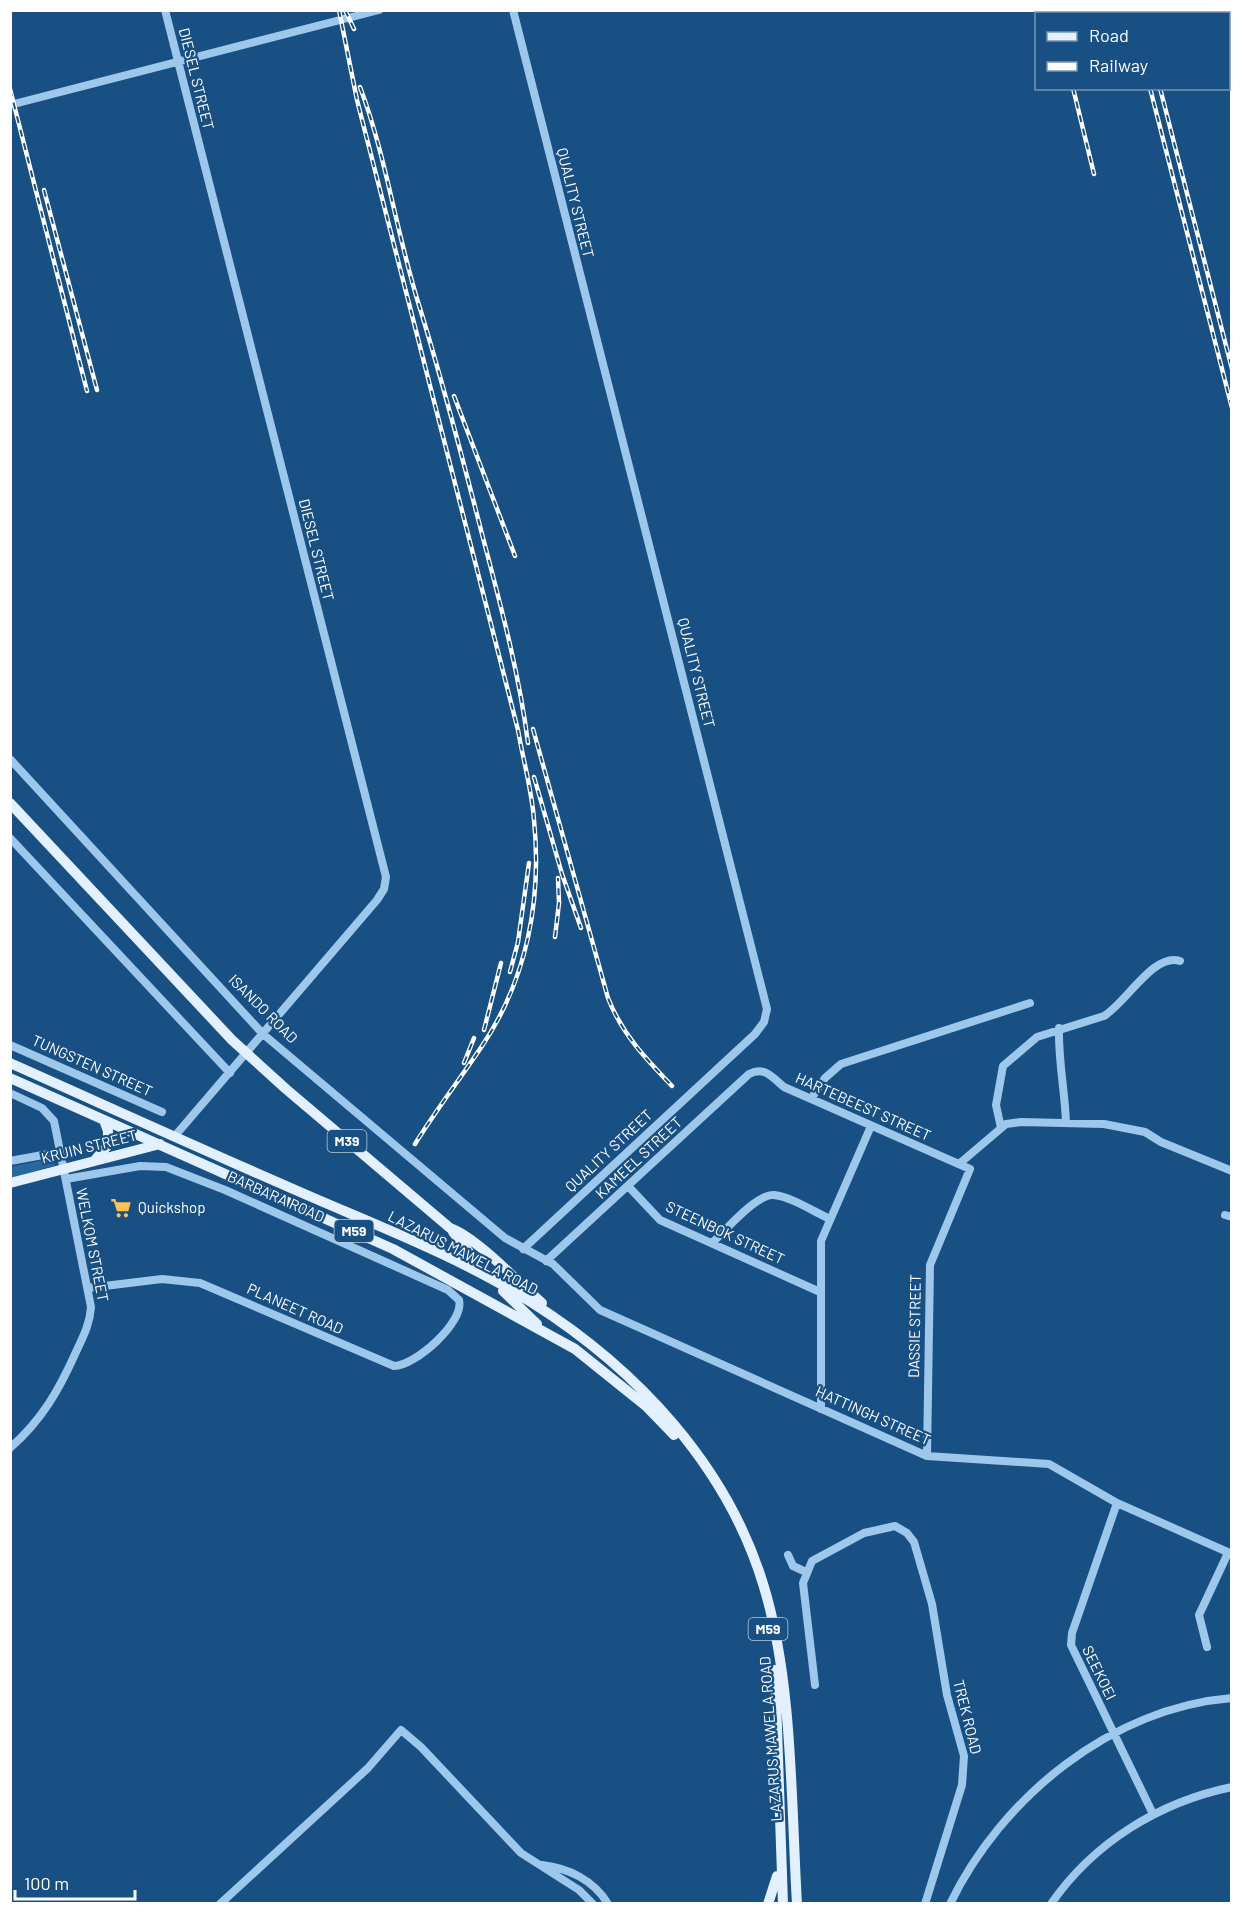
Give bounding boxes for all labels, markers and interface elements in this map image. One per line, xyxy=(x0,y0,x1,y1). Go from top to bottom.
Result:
legend xyxy=(1035,12,1230,90)
text: Road xyxy=(1089,24,1129,46)
street label: DIESEL STREET xyxy=(176,26,218,132)
text: Railway xyxy=(1089,54,1148,76)
street label: QUALITY STREET xyxy=(554,146,598,260)
street label: DIESEL STREET xyxy=(296,497,338,603)
street label: QUALITY STREET xyxy=(675,616,719,730)
street label: ISANDO ROAD xyxy=(225,970,302,1047)
street label: TUNGSTEN STREET xyxy=(30,1030,155,1100)
street label: HARTEBEEST STREET xyxy=(793,1068,934,1144)
street label: QUALITY STREET xyxy=(561,1105,656,1195)
street label: KAMEEL STREET xyxy=(591,1113,685,1202)
street label: KRUIN STREET xyxy=(39,1125,138,1167)
road number: M39 xyxy=(328,1130,366,1152)
street label: BARBARA ROAD xyxy=(225,1167,328,1226)
street label: WELKOM STREET xyxy=(73,1186,113,1303)
supermarket icon: Quickshop xyxy=(109,1196,133,1220)
street label: STEENBOK STREET xyxy=(663,1197,788,1267)
place label: Quickshop xyxy=(138,1198,205,1216)
street label: LAZARUS MAWELA ROAD xyxy=(385,1206,541,1298)
road number: M59 xyxy=(334,1220,374,1242)
street label: DASSIE STREET xyxy=(904,1274,924,1378)
street label: PLANEET ROAD xyxy=(244,1279,346,1337)
street label: HATTINGH STREET xyxy=(813,1382,934,1449)
road number: M59 xyxy=(748,1618,788,1640)
street label: SEEKOEI xyxy=(1079,1642,1121,1703)
street label: LAZARUS MAWELA ROAD xyxy=(755,1656,785,1822)
street label: TREK ROAD xyxy=(950,1678,986,1756)
scale bar xyxy=(15,1863,135,1901)
text: 100 m xyxy=(24,1872,69,1894)

